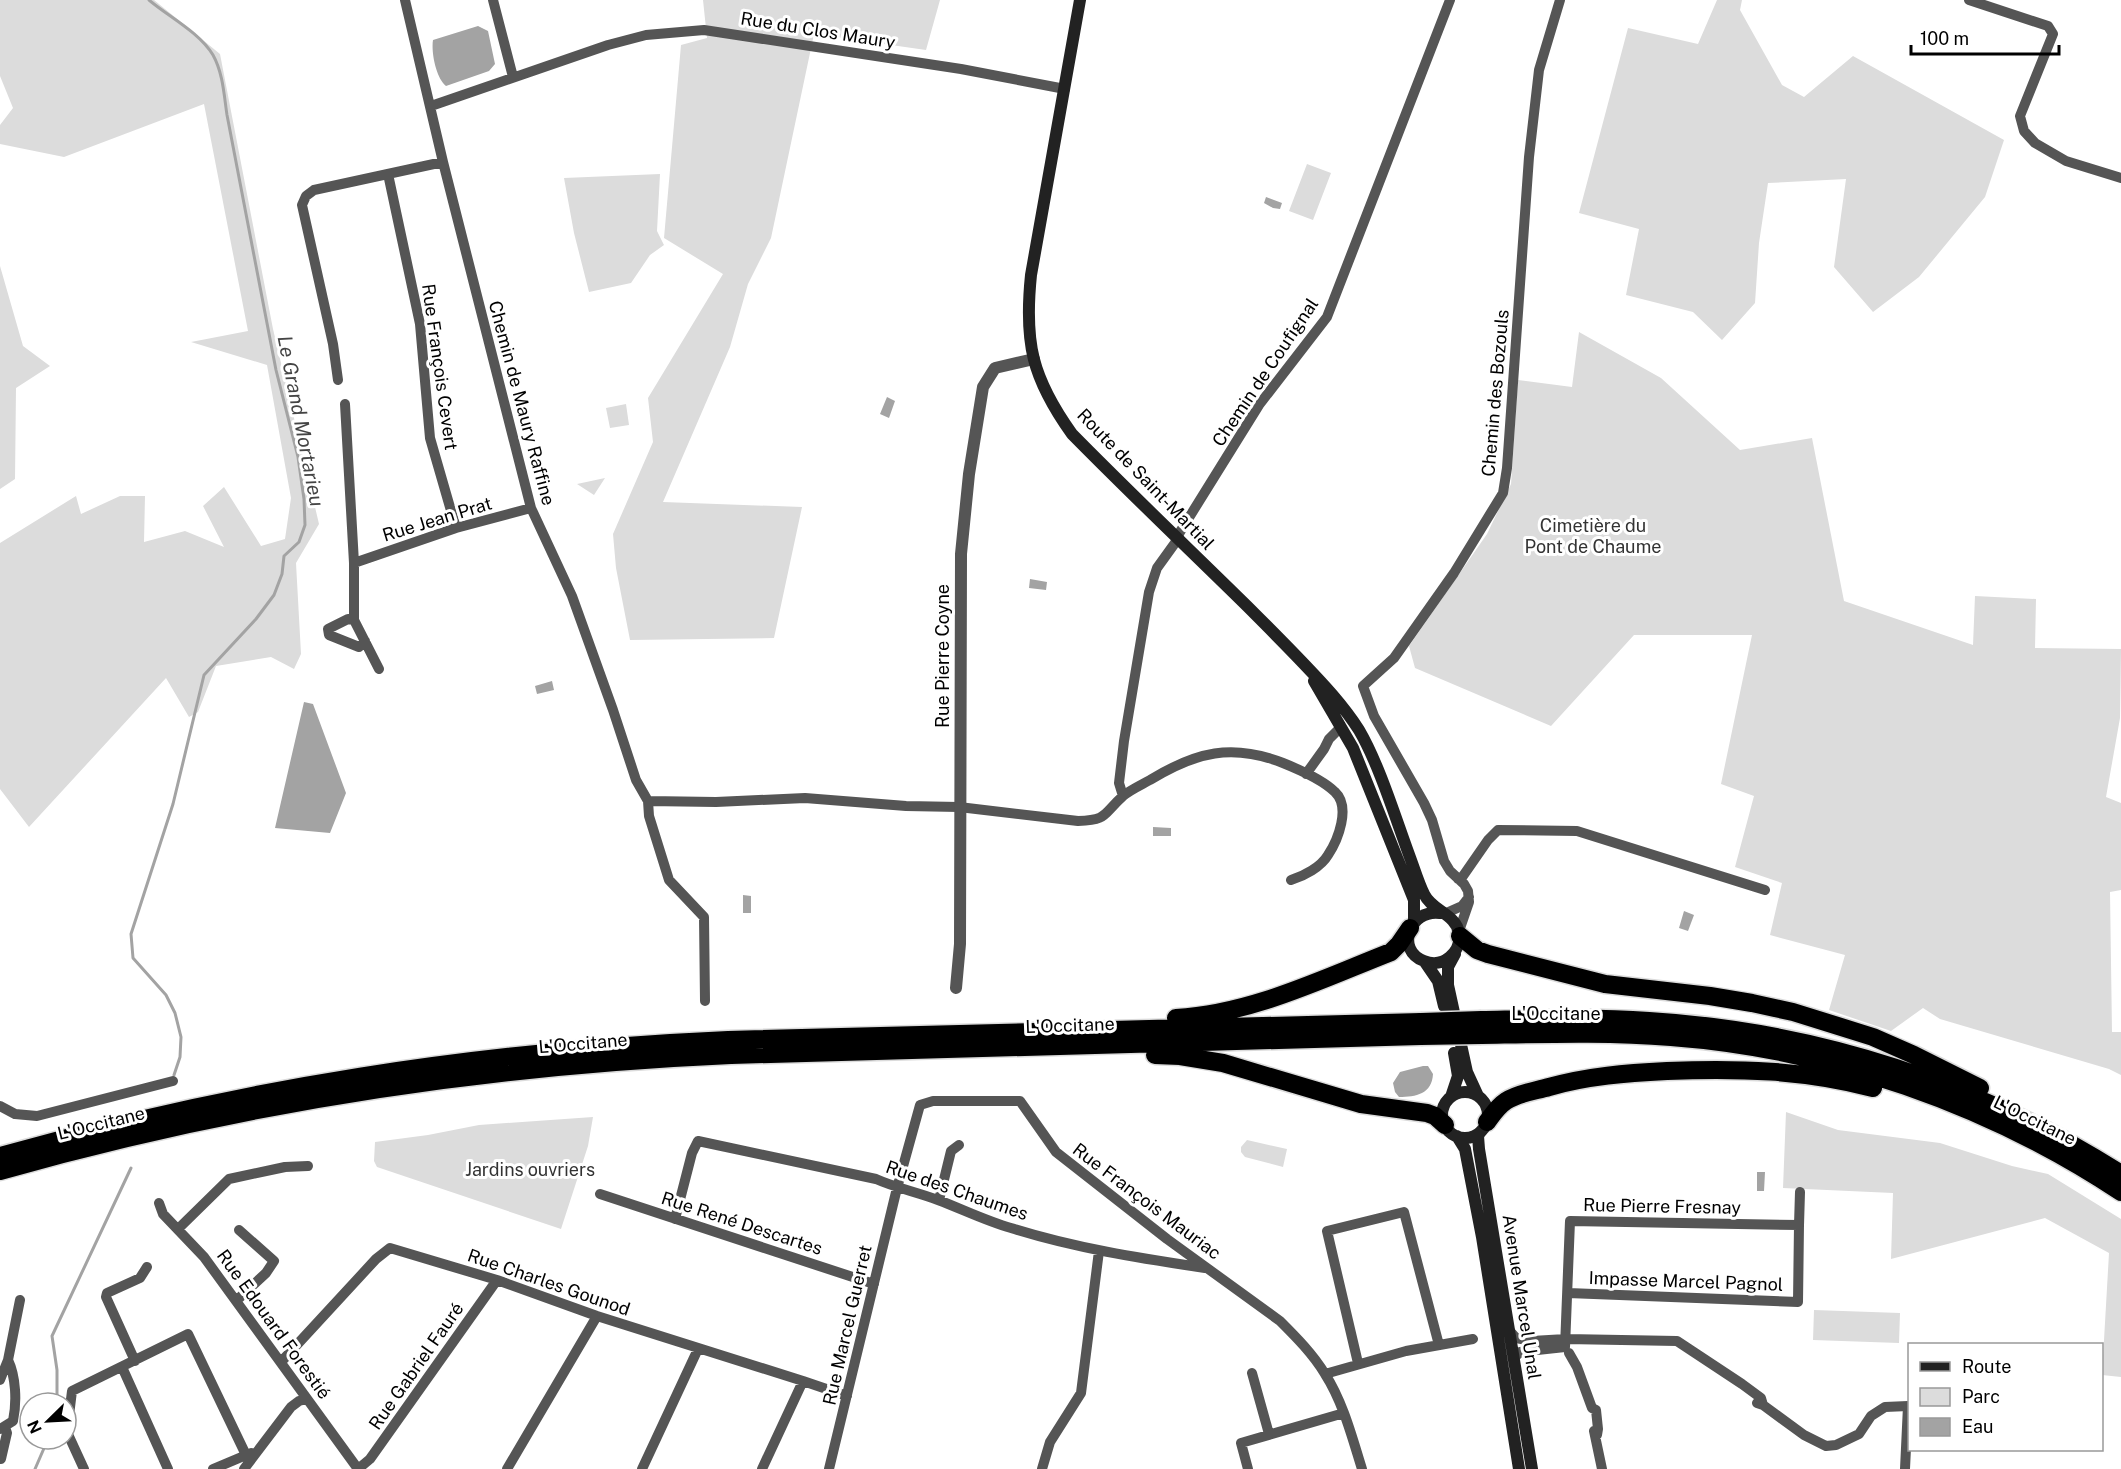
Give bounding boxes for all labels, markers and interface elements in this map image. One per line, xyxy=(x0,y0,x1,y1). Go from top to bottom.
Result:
street label: Rue du Clos Maury xyxy=(739,7,897,53)
scale bar xyxy=(1911,18,2060,56)
text: 100 m xyxy=(1920,28,1969,49)
street label: Rue François Cevert xyxy=(418,282,462,452)
street label: Chemin de Coufignal xyxy=(1208,294,1322,450)
street label: Chemin de Maury Raffine xyxy=(485,298,559,508)
street label: Chemin des Bozouls xyxy=(1477,309,1513,477)
water label: Le Grand Mortarieu xyxy=(273,333,329,509)
street label: Route de Saint-Martial xyxy=(1073,404,1219,554)
street label: Rue Jean Prat xyxy=(380,492,494,546)
park label: Cimetière du Pont de Chaume xyxy=(1525,515,1661,557)
street label: Rue Pierre Coyne xyxy=(932,584,953,728)
street label: L'Occitane xyxy=(1511,1003,1601,1024)
street label: L'Occitane xyxy=(1025,1013,1115,1037)
street label: L'Occitane xyxy=(538,1029,628,1057)
street label: L'Occitane xyxy=(1990,1091,2080,1149)
street label: L'Occitane xyxy=(55,1102,147,1144)
street label: Rue François Mauriac xyxy=(1069,1138,1225,1264)
street label: Rue des Chaumes xyxy=(883,1156,1031,1224)
park label: Jardins ouvriers xyxy=(465,1159,595,1180)
street label: Rue René Descartes xyxy=(659,1187,825,1259)
street label: Rue Pierre Fresnay xyxy=(1583,1194,1741,1218)
street label: Avenue Marcel Unal xyxy=(1499,1213,1545,1381)
street label: Rue Marcel Guerret xyxy=(818,1243,876,1407)
street label: Rue Charles Gounod xyxy=(465,1244,633,1320)
street label: Rue Edouard Forestié xyxy=(213,1245,335,1403)
street label: Impasse Marcel Pagnol xyxy=(1588,1267,1784,1295)
street label: Rue Gabriel Fauré xyxy=(364,1298,468,1434)
legend xyxy=(1908,1343,2103,1451)
text: Route xyxy=(1962,1356,2011,1377)
text: Parc xyxy=(1962,1386,2000,1407)
north arrow xyxy=(18,1391,78,1451)
text: Eau xyxy=(1962,1416,1993,1437)
text: N xyxy=(24,1417,46,1436)

